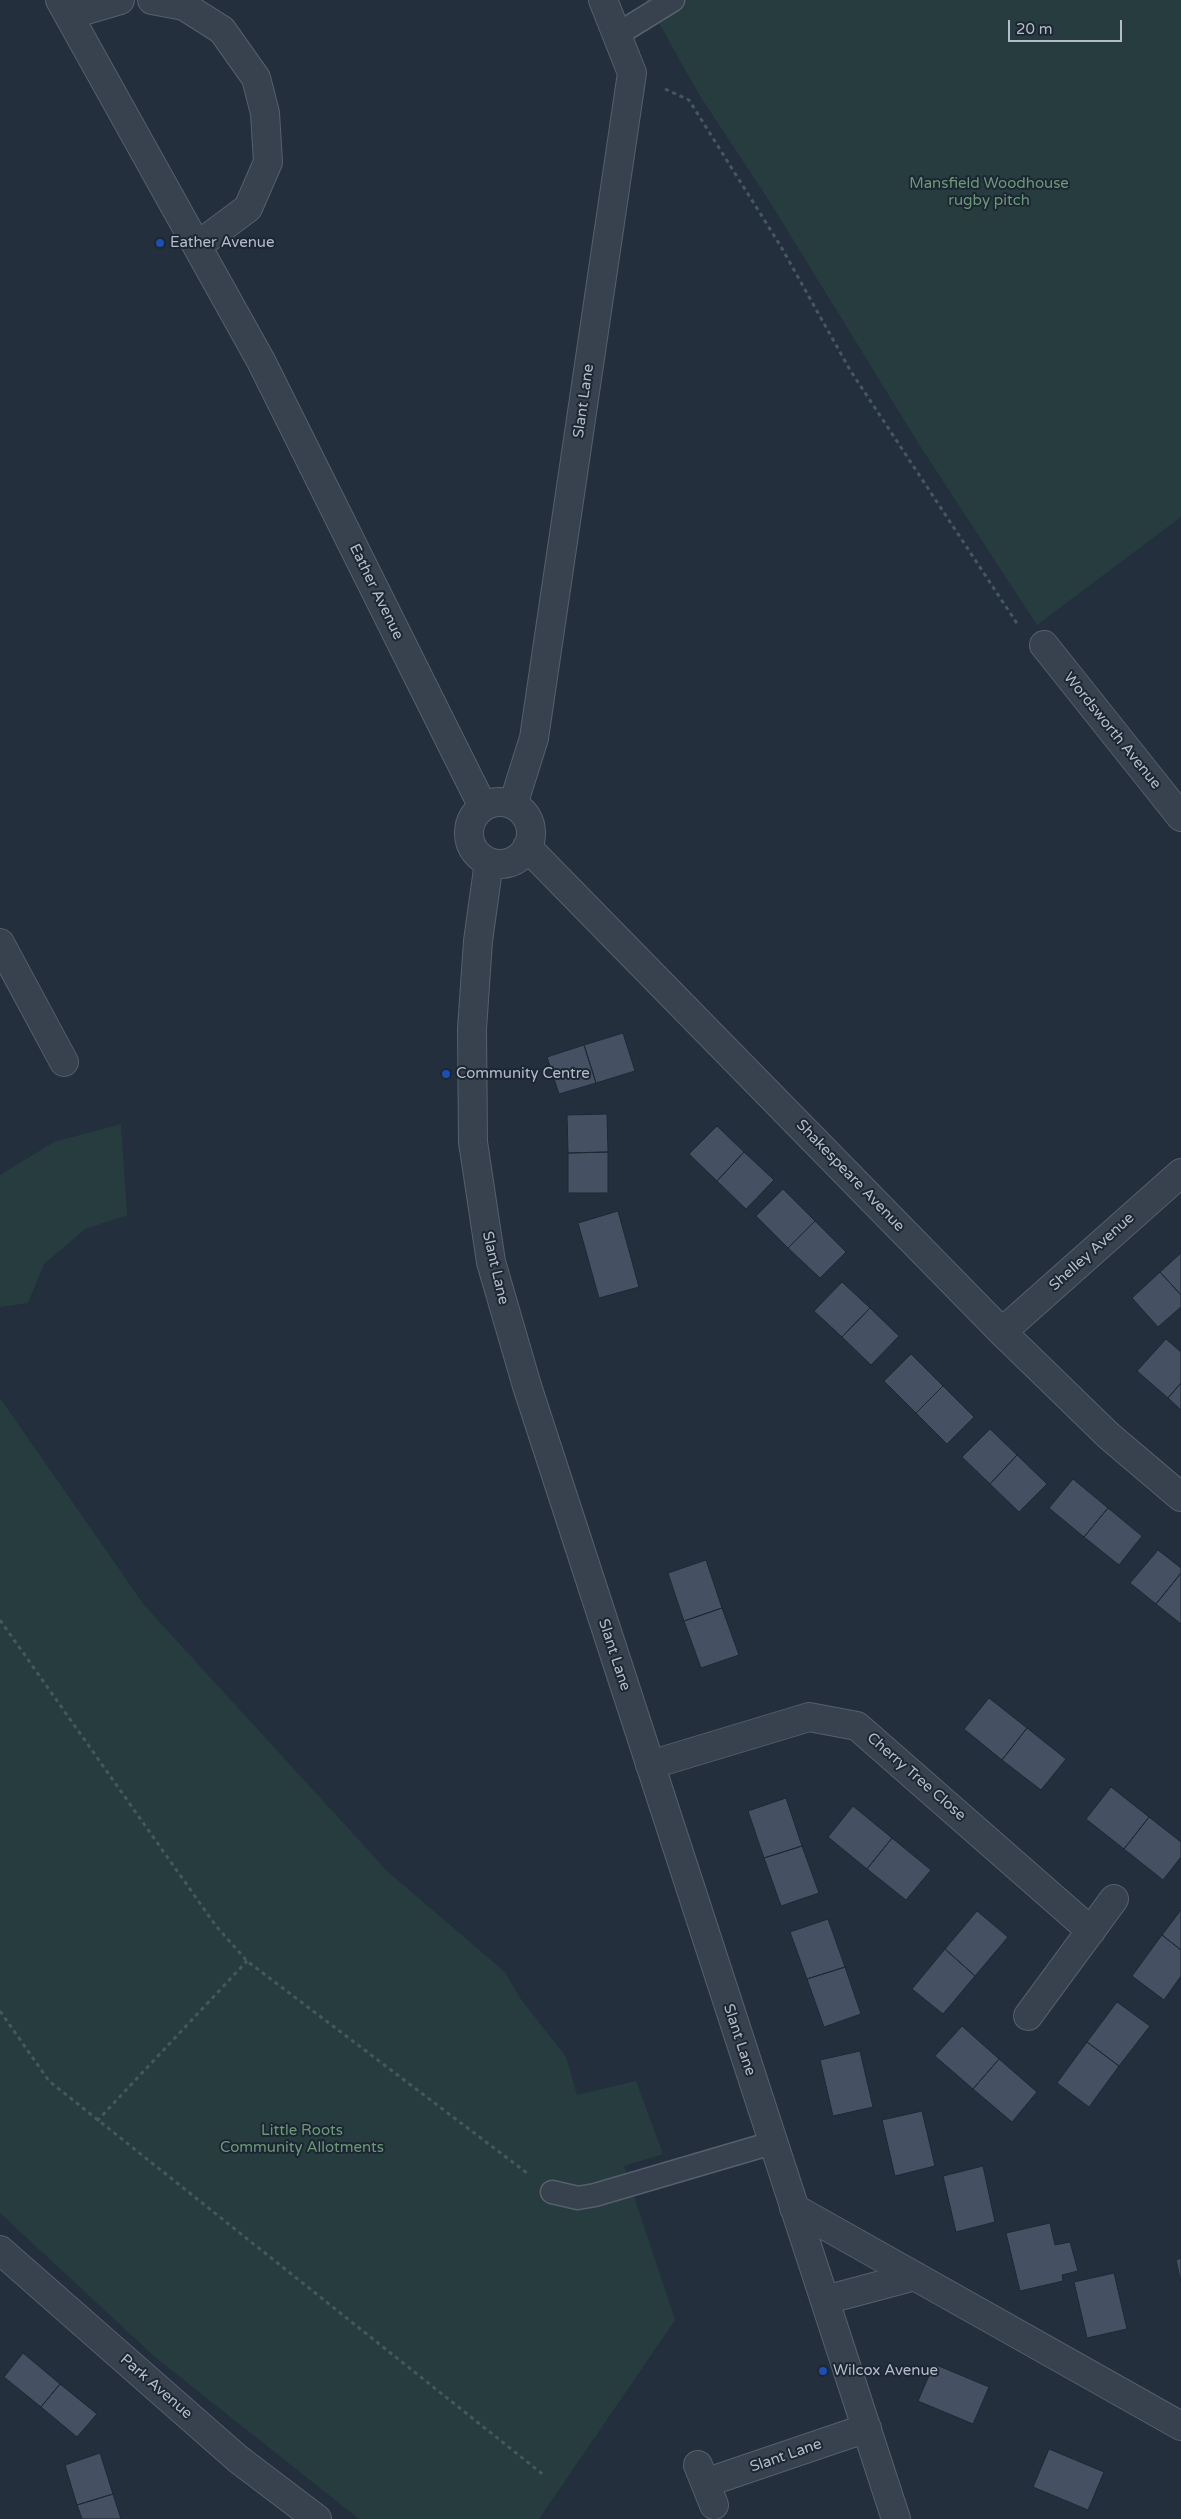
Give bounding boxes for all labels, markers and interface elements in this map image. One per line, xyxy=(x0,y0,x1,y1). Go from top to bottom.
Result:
scale bar xyxy=(1011,10,1125,42)
text: 20 m xyxy=(1016,20,1053,38)
park label: Mansfield Woodhouse rugby pitch xyxy=(909,175,1069,210)
place label: Eather Avenue xyxy=(170,234,274,252)
marker: Eather Avenue xyxy=(154,237,166,249)
street label: Slant Lane xyxy=(570,363,598,439)
street label: Eather Avenue xyxy=(345,541,407,643)
street label: Wordsworth Avenue xyxy=(1059,669,1165,793)
place label: Community Centre xyxy=(456,1065,590,1083)
marker: Community Centre xyxy=(440,1068,452,1080)
street label: Shakespeare Avenue xyxy=(792,1116,908,1236)
street label: Shelley Avenue xyxy=(1046,1209,1138,1295)
street label: Slant Lane xyxy=(478,1230,512,1306)
street label: Slant Lane xyxy=(594,1617,634,1693)
street label: Cherry Tree Close xyxy=(863,1729,969,1825)
street label: Slant Lane xyxy=(719,2002,759,2078)
park label: Little Roots Community Allotments xyxy=(220,2122,384,2157)
street label: Park Avenue xyxy=(116,2351,196,2423)
place label: Wilcox Avenue xyxy=(833,2362,938,2380)
marker: Wilcox Avenue xyxy=(817,2365,829,2377)
street label: Slant Lane xyxy=(748,2435,824,2477)

